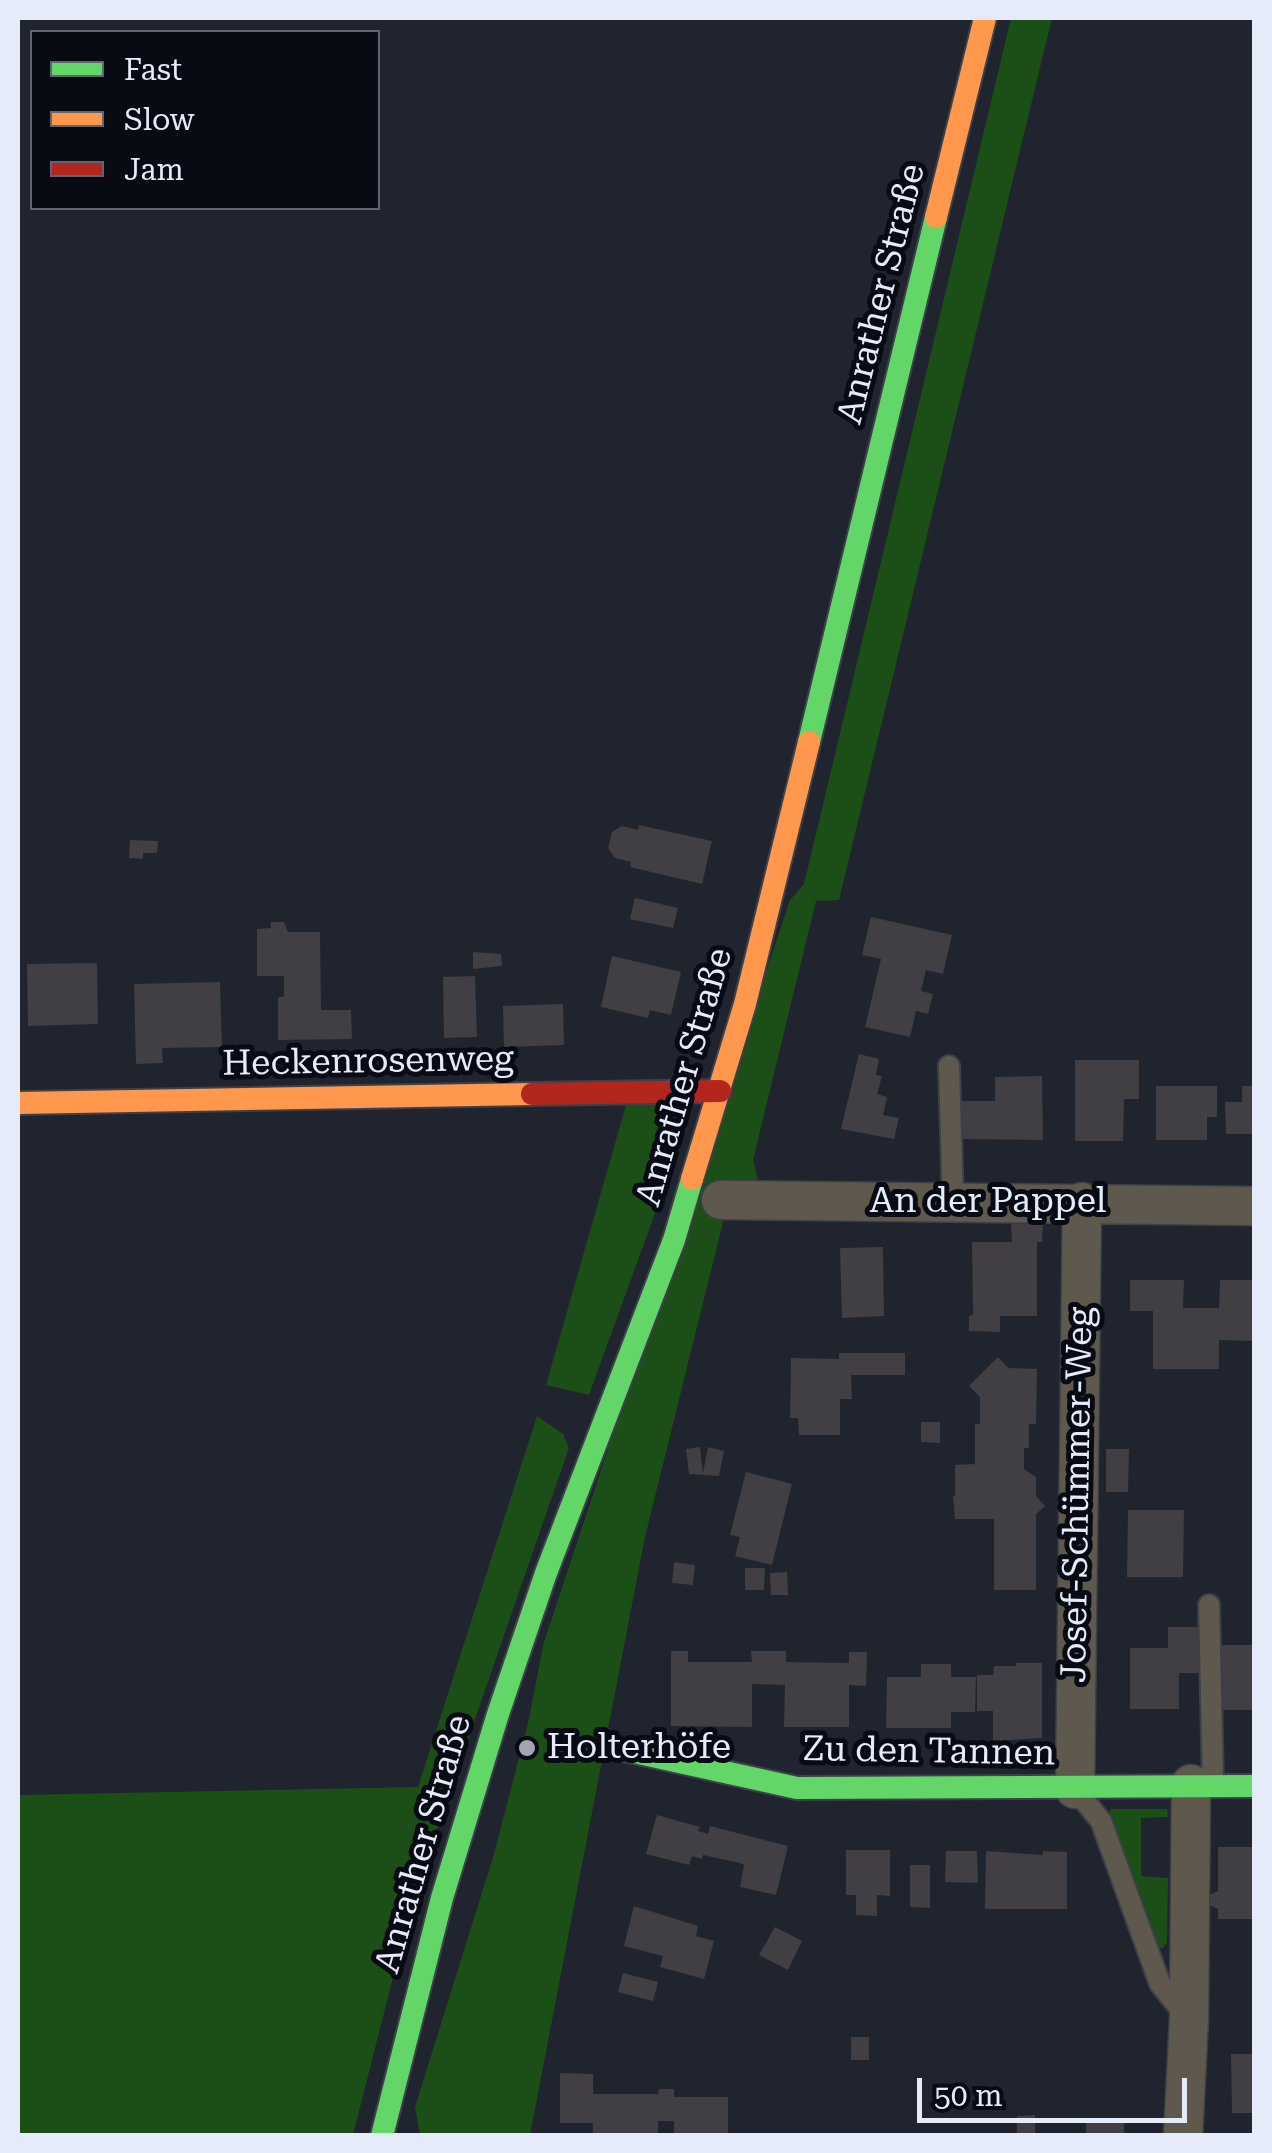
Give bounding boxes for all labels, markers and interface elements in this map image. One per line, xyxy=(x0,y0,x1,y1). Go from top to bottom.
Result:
legend xyxy=(30,30,380,210)
text: Fast xyxy=(124,52,182,87)
text: Slow xyxy=(124,102,195,137)
text: Jam xyxy=(124,152,184,187)
street label: Anrather Straße xyxy=(829,160,935,428)
street label: Anrather Straße xyxy=(628,943,742,1211)
street label: Heckenrosenweg xyxy=(222,1038,514,1086)
street label: An der Pappel xyxy=(870,1181,1106,1223)
street label: Josef-Schümmer-Weg xyxy=(1054,1307,1102,1683)
street label: Anrather Straße xyxy=(367,1710,481,1978)
place label: Holterhöfe xyxy=(547,1727,731,1769)
street label: Zu den Tannen xyxy=(802,1729,1056,1775)
marker: Holterhöfe xyxy=(516,1737,538,1759)
scale bar xyxy=(922,2058,1192,2120)
text: 50 m xyxy=(934,2078,1003,2113)

